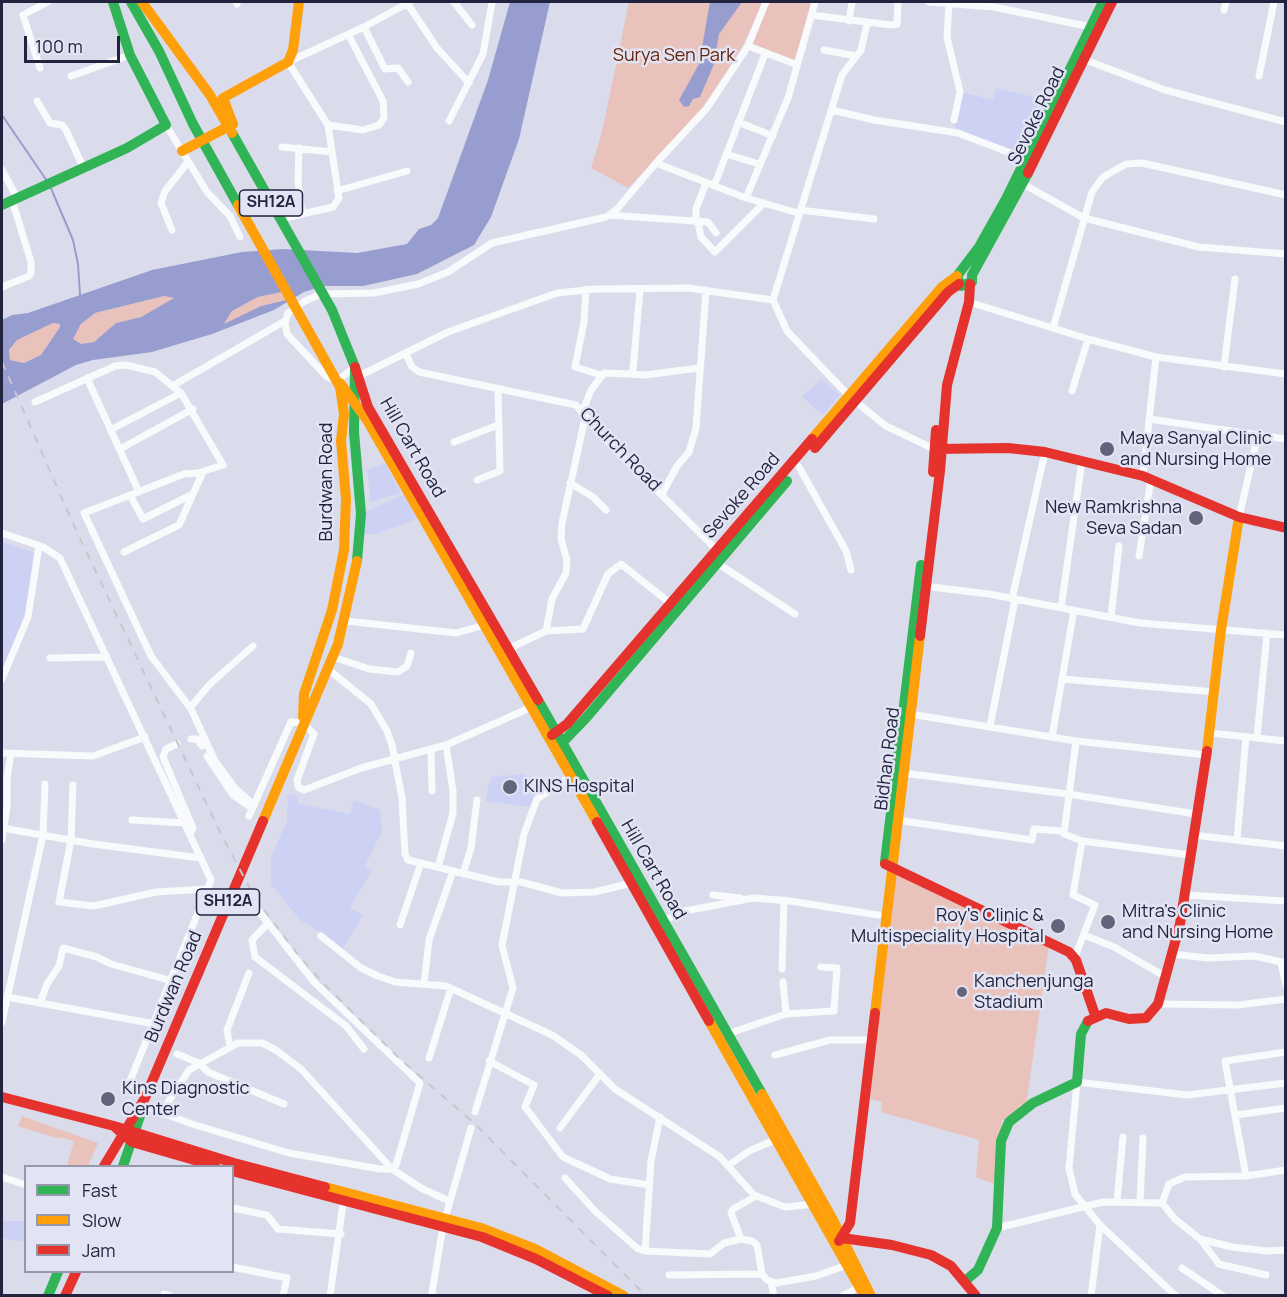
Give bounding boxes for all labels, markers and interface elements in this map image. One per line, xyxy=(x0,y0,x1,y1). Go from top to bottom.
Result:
scale bar xyxy=(27,24,123,62)
text: 100 m xyxy=(35,34,83,58)
park label: Surya Sen Park xyxy=(613,45,735,67)
street label: Sevoke Road xyxy=(1004,64,1070,168)
road number: SH12A xyxy=(240,190,302,216)
street label: Hill Cart Road xyxy=(375,394,449,502)
street label: Church Road xyxy=(575,404,665,496)
street label: Burdwan Road xyxy=(316,423,338,541)
place label: Maya Sanyal Clinic and Nursing Home xyxy=(1120,428,1272,470)
marker: Maya Sanyal Clinic and Nursing Home xyxy=(1098,440,1116,458)
street label: Sevoke Road xyxy=(699,449,785,543)
place label: New Ramkrishna Seva Sadan xyxy=(1045,497,1182,540)
marker: New Ramkrishna Seva Sadan xyxy=(1187,509,1205,527)
street label: Bidhan Road xyxy=(871,706,905,812)
place label: KINS Hospital xyxy=(524,776,635,798)
marker: KINS Hospital xyxy=(501,778,519,796)
street label: Hill Cart Road xyxy=(616,816,690,924)
road number: SH12A xyxy=(196,889,260,915)
place label: Mitra's Clinic and Nursing Home xyxy=(1122,901,1273,944)
place label: Roy's Clinic & Multispeciality Hospital xyxy=(851,905,1044,948)
marker: Mitra's Clinic and Nursing Home xyxy=(1099,913,1117,931)
marker: Roy's Clinic & Multispeciality Hospital xyxy=(1049,917,1067,935)
street label: Burdwan Road xyxy=(141,928,207,1046)
place label: Kanchenjunga Stadium xyxy=(974,971,1093,1014)
marker: Kanchenjunga Stadium xyxy=(955,985,969,999)
place label: Kins Diagnostic Center xyxy=(122,1078,250,1120)
marker: Kins Diagnostic Center xyxy=(99,1090,117,1108)
legend xyxy=(24,1165,234,1273)
text: Fast xyxy=(82,1178,117,1202)
text: Slow xyxy=(82,1208,121,1232)
text: Jam xyxy=(82,1238,116,1262)

